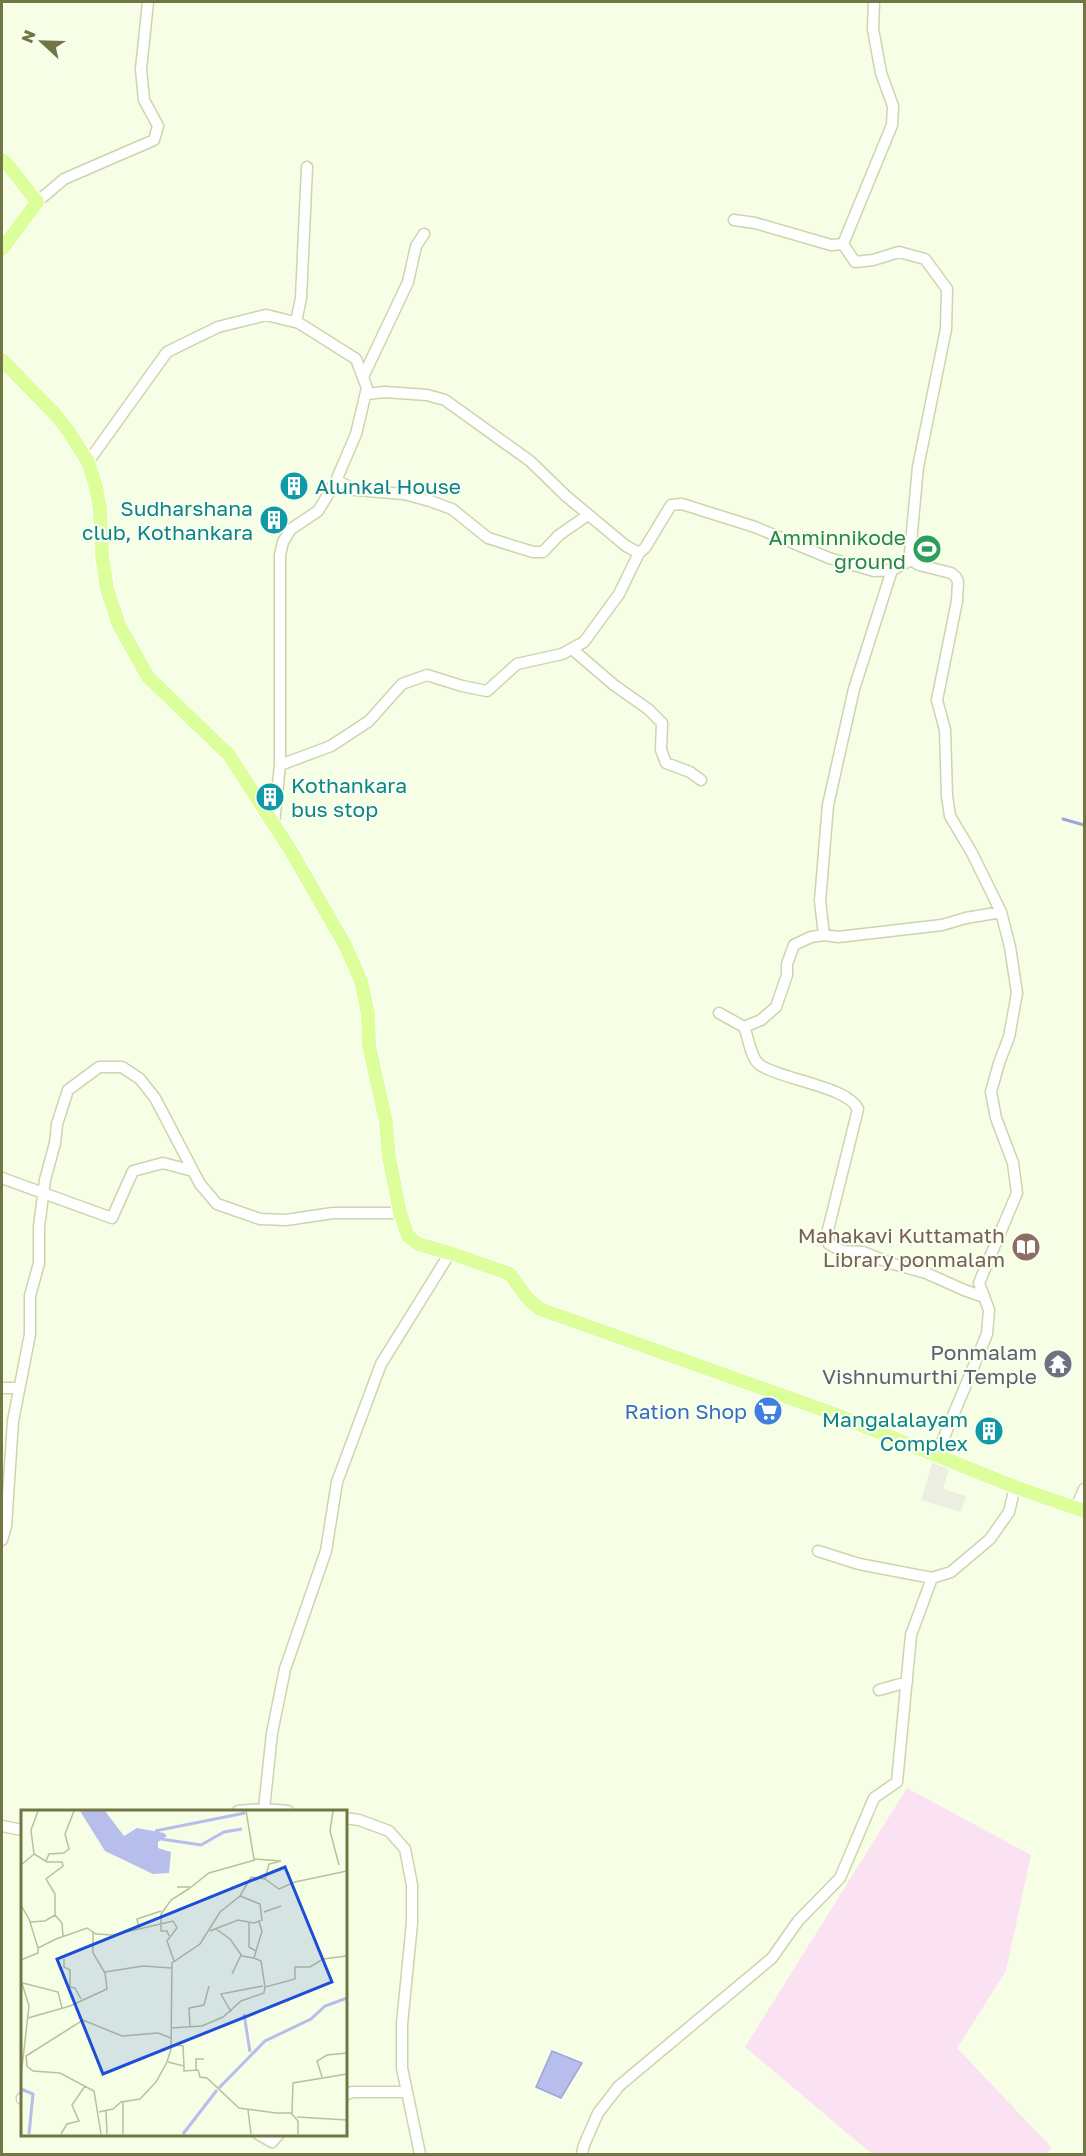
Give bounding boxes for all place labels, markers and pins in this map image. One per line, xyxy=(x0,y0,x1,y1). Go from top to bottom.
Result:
building icon: Alunkal House xyxy=(278,470,310,502)
place label: Alunkal House xyxy=(315,473,461,499)
place label: Sudharshana club, Kothankara xyxy=(82,495,253,545)
building icon: Sudharshana club, Kothankara xyxy=(258,504,290,536)
place label: Amminnikode ground xyxy=(769,524,906,574)
sports icon: Amminnikode ground xyxy=(911,533,943,565)
place label: Kothankara bus stop xyxy=(291,772,407,822)
building icon: Kothankara bus stop xyxy=(254,781,286,813)
place label: Mahakavi Kuttamath Library ponmalam xyxy=(798,1222,1005,1272)
library icon: Mahakavi Kuttamath Library ponmalam xyxy=(1010,1231,1042,1263)
place label: Ponmalam Vishnumurthi Temple xyxy=(822,1339,1037,1389)
temple icon: Ponmalam Vishnumurthi Temple xyxy=(1042,1348,1074,1380)
supermarket icon: Ration Shop xyxy=(752,1395,784,1427)
place label: Ration Shop xyxy=(625,1398,747,1424)
place label: Mangalalayam Complex xyxy=(822,1406,968,1456)
building icon: Mangalalayam Complex xyxy=(973,1415,1005,1447)

